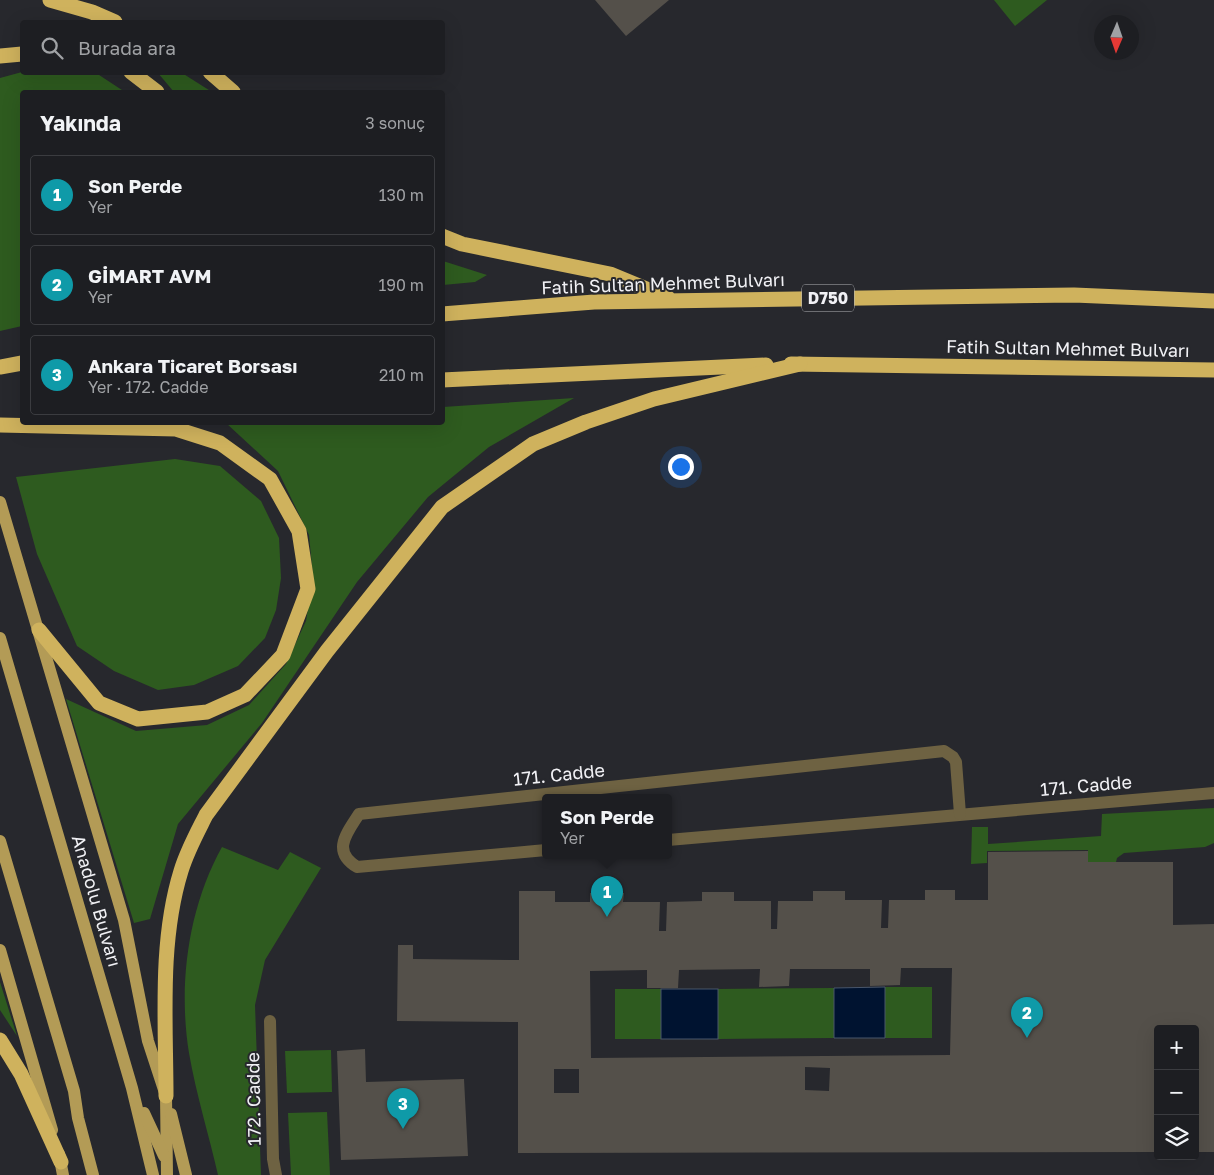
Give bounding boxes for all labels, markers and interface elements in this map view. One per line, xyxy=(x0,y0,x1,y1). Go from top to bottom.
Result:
north arrow xyxy=(1094,15,1139,60)
search box xyxy=(20,20,445,75)
icon: search xyxy=(38,34,66,62)
text: Burada ara xyxy=(78,36,176,59)
text: Yakında xyxy=(40,110,121,136)
text: 3 sonuç xyxy=(365,113,425,133)
text: Son Perde xyxy=(88,174,182,197)
text: 1 xyxy=(53,185,61,205)
text: 130 m xyxy=(379,185,424,205)
text: Yer xyxy=(88,197,112,217)
text: GİMART AVM xyxy=(88,264,211,287)
street label: Fatih Sultan Mehmet Bulvarı xyxy=(541,268,785,298)
text: 2 xyxy=(52,275,62,295)
text: 190 m xyxy=(378,275,424,295)
road number: D750 xyxy=(802,284,854,312)
text: Yer xyxy=(88,287,112,307)
street label: Fatih Sultan Mehmet Bulvarı xyxy=(946,335,1190,361)
text: Ankara Ticaret Borsası xyxy=(88,354,298,377)
text: 3 xyxy=(52,365,62,385)
text: 210 m xyxy=(379,365,424,385)
text: Yer · 172. Cadde xyxy=(88,377,208,397)
your location xyxy=(668,454,694,480)
street label: 171. Cadde xyxy=(512,758,606,790)
street label: 171. Cadde xyxy=(1039,770,1133,800)
popup xyxy=(542,794,672,859)
text: Son Perde xyxy=(560,805,654,828)
text: Yer xyxy=(560,828,584,848)
street label: Anadolu Bulvarı xyxy=(68,832,126,969)
pin: 1 xyxy=(591,876,623,917)
pin: 2 xyxy=(1011,997,1043,1038)
map controls xyxy=(1154,1025,1199,1160)
button: + xyxy=(1154,1025,1199,1070)
street label: 172. Cadde xyxy=(241,1052,265,1146)
button: − xyxy=(1154,1070,1199,1115)
pin: 3 xyxy=(387,1088,419,1129)
button: layers xyxy=(1154,1115,1199,1160)

